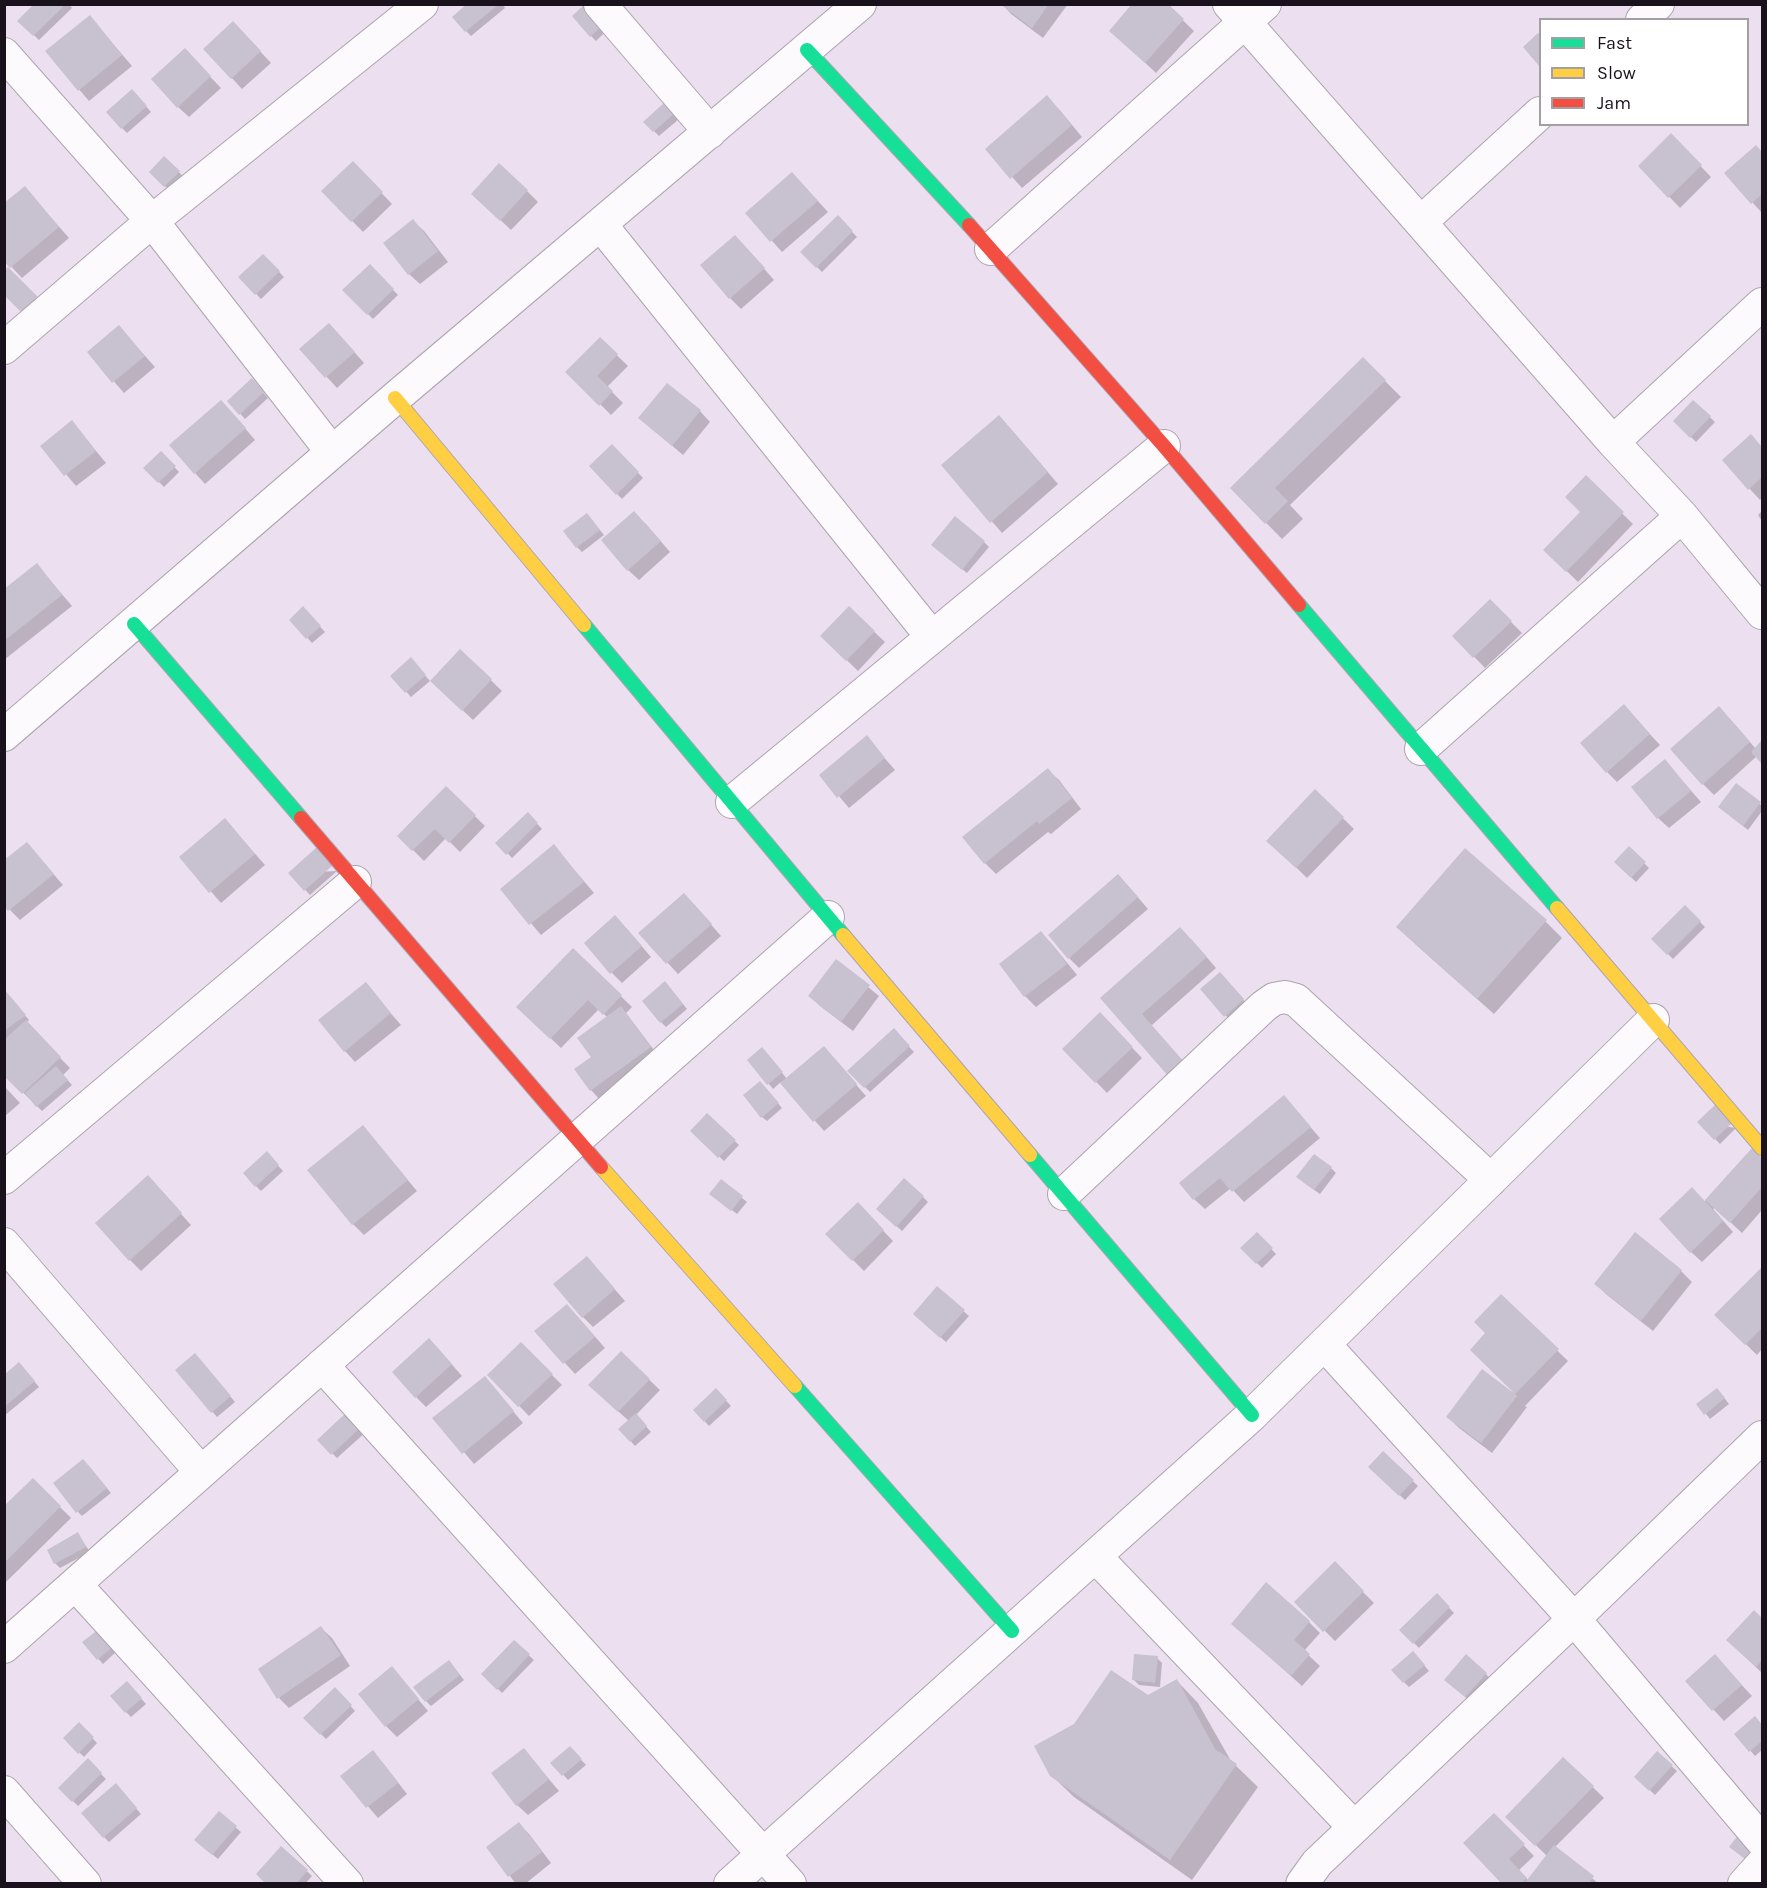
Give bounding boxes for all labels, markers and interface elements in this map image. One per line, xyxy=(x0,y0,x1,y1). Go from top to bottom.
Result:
legend xyxy=(1539,18,1749,126)
text: Fast xyxy=(1597,32,1632,54)
text: Slow xyxy=(1597,62,1636,84)
text: Jam xyxy=(1597,92,1631,114)

